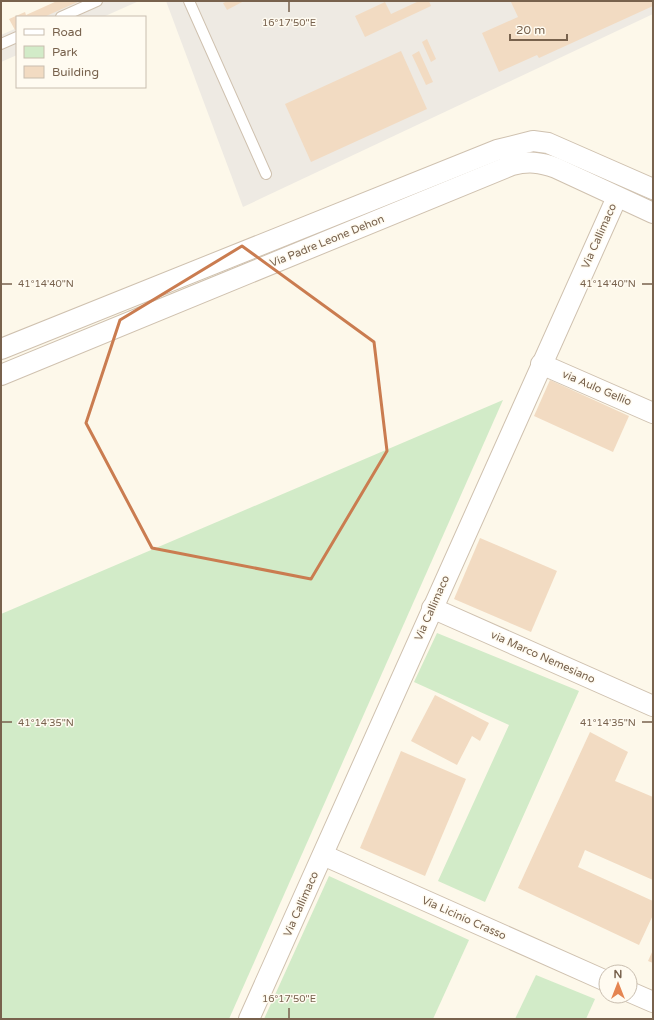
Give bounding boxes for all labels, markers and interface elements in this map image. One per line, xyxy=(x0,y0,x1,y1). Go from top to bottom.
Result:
legend xyxy=(16,16,146,88)
scale bar xyxy=(510,16,567,42)
text: 16°17'50"E xyxy=(262,17,316,29)
text: 20 m xyxy=(516,23,545,37)
text: Road xyxy=(52,25,82,39)
text: Park xyxy=(52,45,78,59)
text: Building xyxy=(52,65,99,79)
street label: Via Callimaco xyxy=(579,201,619,271)
street label: Via Padre Leone Dehon xyxy=(268,212,386,270)
text: 41°14'40"N xyxy=(18,278,74,290)
text: 41°14'40"N xyxy=(580,278,636,290)
street label: via Aulo Gellio xyxy=(560,368,634,409)
street label: Via Callimaco xyxy=(412,573,452,643)
street label: via Marco Nemesiano xyxy=(489,628,597,686)
text: 41°14'35"N xyxy=(18,717,74,729)
text: 41°14'35"N xyxy=(580,717,636,729)
street label: Via Callimaco xyxy=(281,869,321,939)
street label: Via Licinio Crasso xyxy=(420,894,509,943)
north arrow xyxy=(598,964,638,1004)
text: N xyxy=(614,968,622,981)
text: 16°17'50"E xyxy=(262,993,316,1005)

